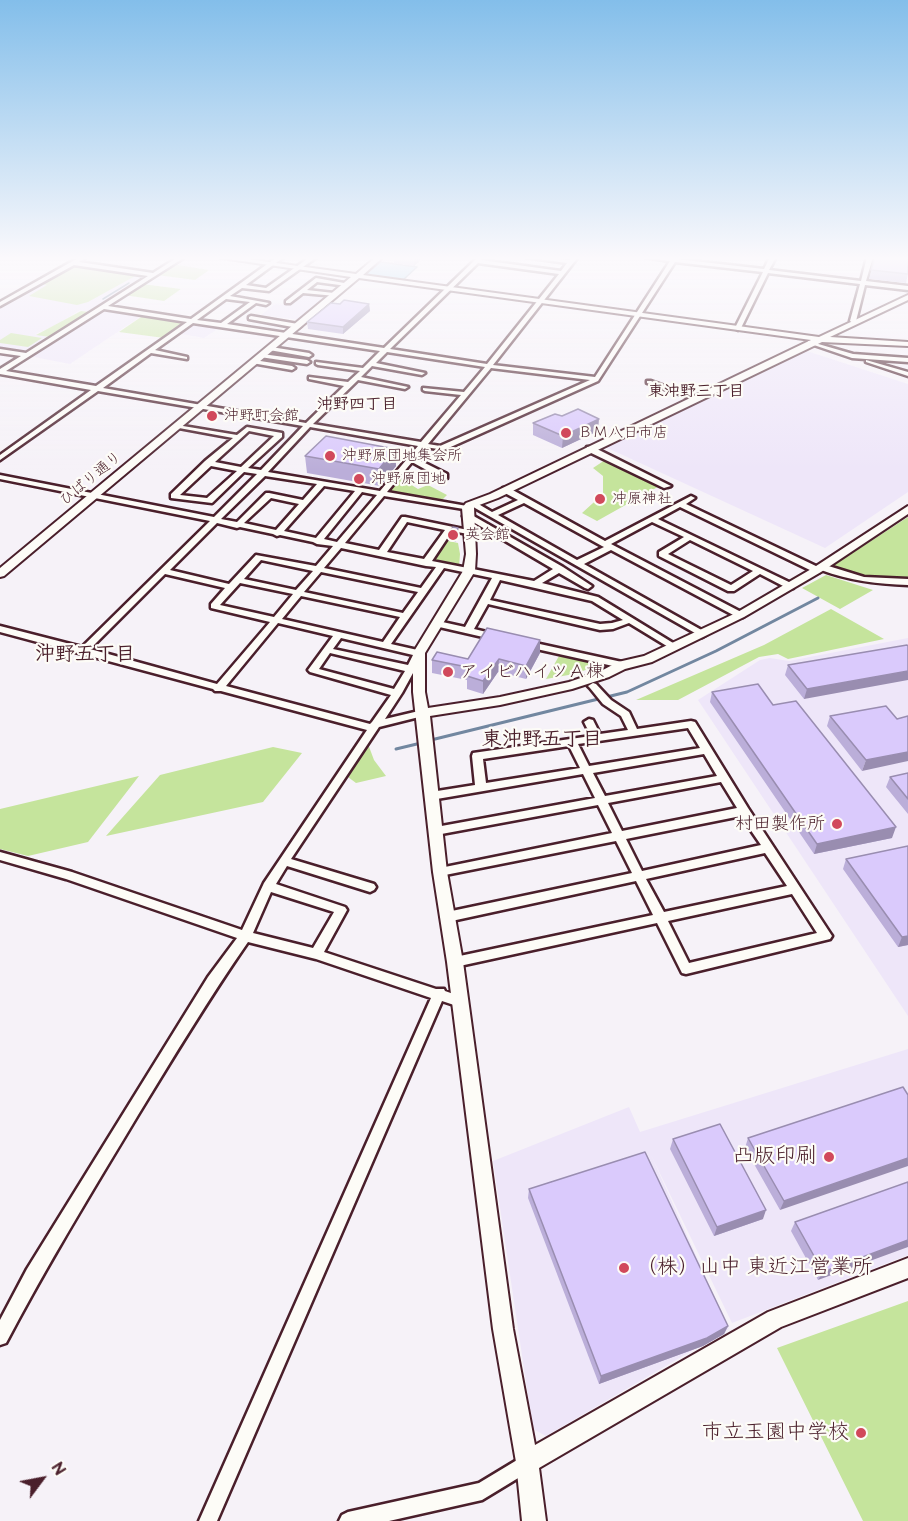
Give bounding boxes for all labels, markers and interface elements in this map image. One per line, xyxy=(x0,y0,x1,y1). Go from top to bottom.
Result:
district label: 東沖野三丁目 xyxy=(648,382,744,402)
district label: 沖野四丁目 xyxy=(317,395,397,415)
place label: 沖野町会館 xyxy=(224,407,299,425)
marker: 沖野町会館 xyxy=(205,409,219,423)
place label: ＢＭ八日市店 xyxy=(578,424,668,442)
marker: ＢＭ八日市店 xyxy=(559,426,573,440)
place label: 沖野原団地集会所 xyxy=(342,447,462,465)
street label: ひばり通り xyxy=(56,448,126,510)
marker: 沖野原団地集会所 xyxy=(323,449,337,463)
place label: 沖野原団地 xyxy=(371,470,446,488)
marker: 沖野原団地 xyxy=(352,472,366,486)
place label: 冲原神社 xyxy=(612,490,672,508)
marker: 冲原神社 xyxy=(593,492,607,506)
place label: 英会館 xyxy=(465,526,510,544)
marker: 英会館 xyxy=(446,528,460,542)
district label: 沖野五丁目 xyxy=(35,643,135,667)
place label: アイビハイツＡ棟 xyxy=(460,661,604,683)
marker: アイビハイツＡ棟 xyxy=(441,665,455,679)
district label: 東沖野五丁目 xyxy=(482,728,602,752)
place label: 村田製作所 xyxy=(735,813,825,835)
marker: 村田製作所 xyxy=(830,817,844,831)
place label: 凸版印刷 xyxy=(733,1144,817,1170)
marker: 凸版印刷 xyxy=(822,1150,836,1164)
place label: （株）山中 東近江営業所 xyxy=(636,1255,873,1281)
marker: （株）山中 東近江営業所 xyxy=(617,1261,631,1275)
place label: 市立玉園中学校 xyxy=(702,1420,849,1446)
marker: 市立玉園中学校 xyxy=(854,1426,868,1440)
north arrow xyxy=(12,1449,72,1509)
text: N xyxy=(46,1459,69,1479)

